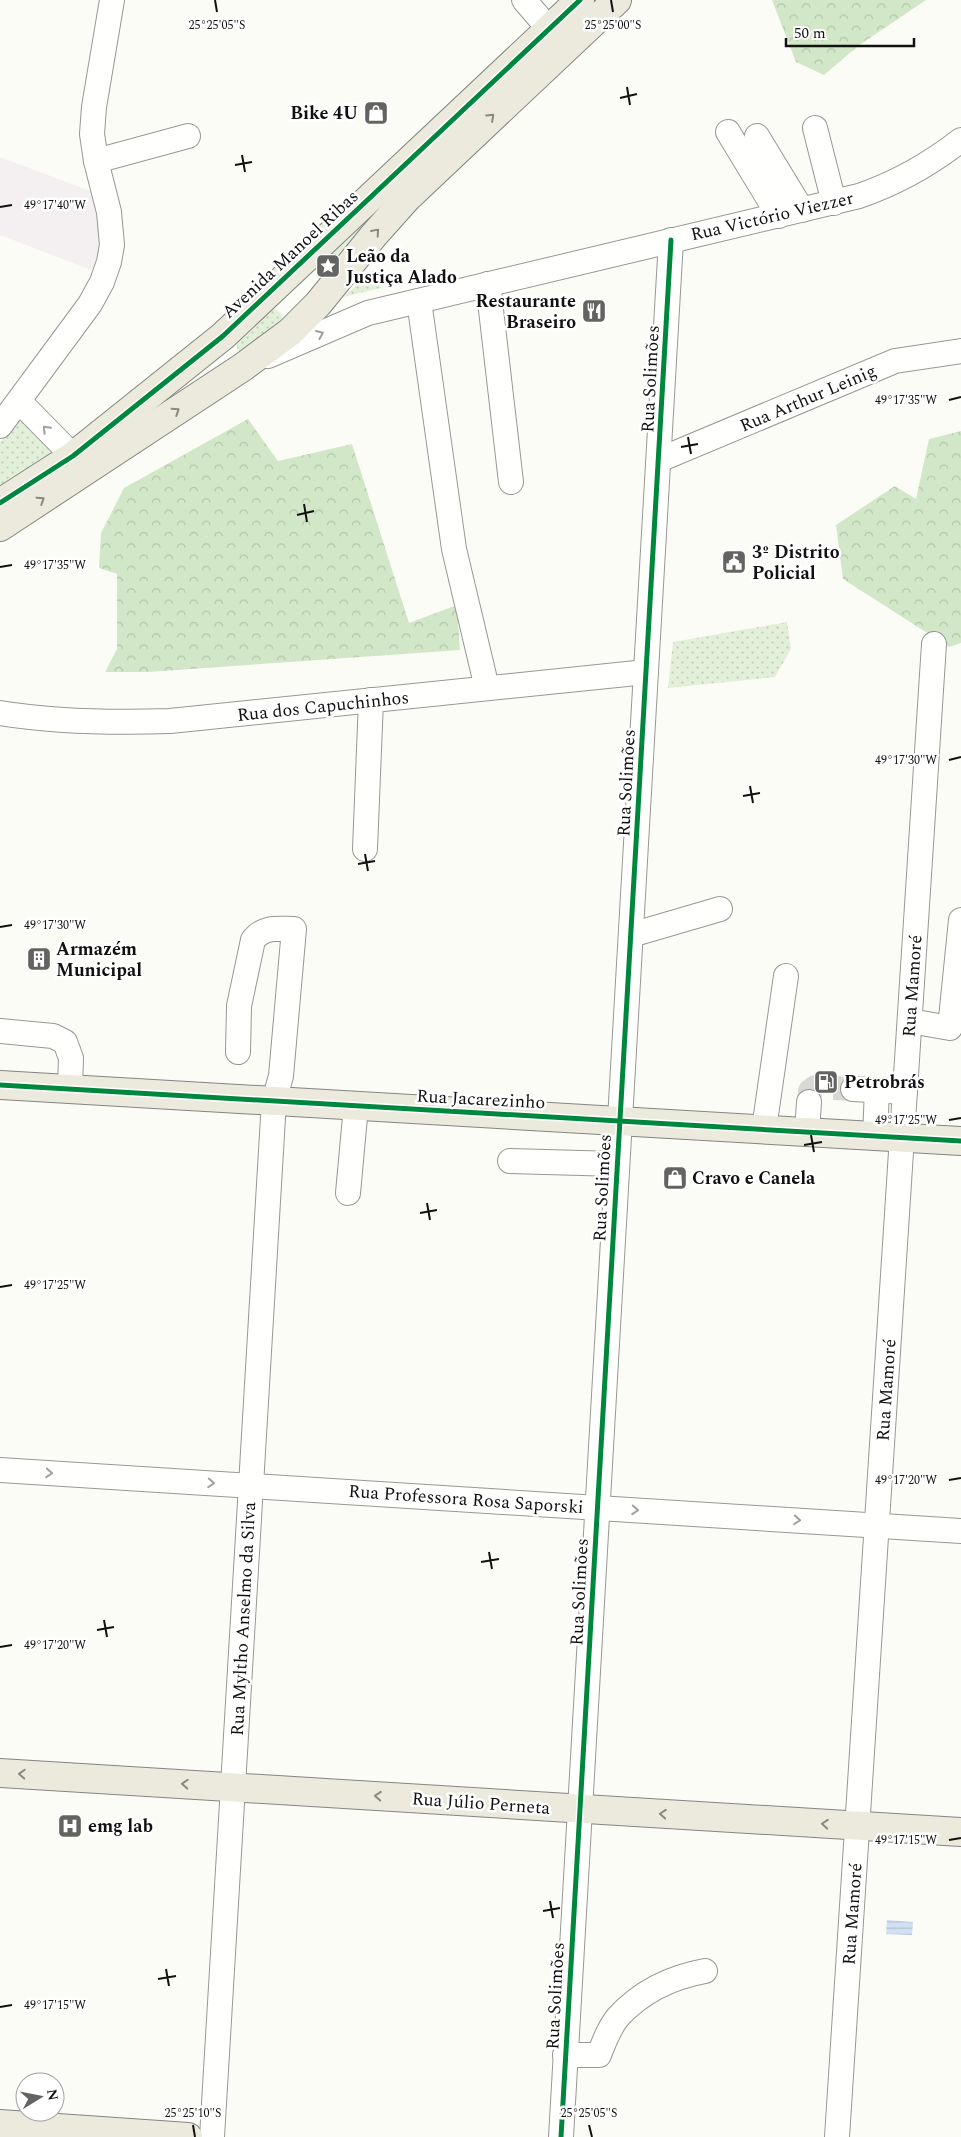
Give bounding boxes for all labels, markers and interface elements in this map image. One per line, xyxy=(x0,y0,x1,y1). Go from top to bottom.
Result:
scale bar xyxy=(786,15,914,47)
text: 25°25'05"S xyxy=(189,16,245,35)
text: 25°25'00"S xyxy=(585,16,641,35)
text: 50 m xyxy=(794,22,826,45)
place label: Bike 4U xyxy=(290,100,358,127)
shop icon: Bike 4U xyxy=(363,100,389,126)
one-way arrow xyxy=(486,114,495,123)
street label: Avenida Manoel Ribas xyxy=(216,184,365,325)
street label: Rua Victório Viezzer xyxy=(688,185,856,248)
text: 49°17'40"W xyxy=(24,196,86,215)
one-way arrow xyxy=(370,229,379,238)
place label: Leão da Justiça Alado xyxy=(346,243,457,291)
place icon: Leão da Justiça Alado xyxy=(315,253,341,279)
place label: Restaurante Braseiro xyxy=(476,288,576,336)
restaurant icon: Restaurante Braseiro xyxy=(581,298,607,324)
street label: Rua Solimões xyxy=(634,325,667,433)
one-way arrow xyxy=(315,329,324,340)
street label: Rua Arthur Leinig xyxy=(736,357,881,439)
text: 49°17'35"W xyxy=(875,391,937,410)
one-way arrow xyxy=(171,408,180,417)
one-way arrow xyxy=(43,425,52,434)
one-way arrow xyxy=(35,497,44,507)
place label: 3º Distrito Policial xyxy=(752,539,840,587)
public building icon: 3º Distrito Policial xyxy=(721,549,747,575)
text: 49°17'35"W xyxy=(24,556,86,575)
street label: Rua dos Capuchinhos xyxy=(236,684,410,729)
street label: Rua Solimões xyxy=(610,729,643,837)
text: 49°17'30"W xyxy=(875,751,937,770)
text: 49°17'30"W xyxy=(24,916,86,935)
street label: Rua Mamoré xyxy=(895,934,930,1038)
place label: Armazém Municipal xyxy=(56,936,142,984)
building icon: Armazém Municipal xyxy=(26,946,52,972)
fuel station icon: Petrobrás xyxy=(813,1069,839,1095)
place label: Petrobrás xyxy=(844,1069,925,1096)
street label: Rua Jacarezinho xyxy=(416,1083,546,1116)
text: 49°17'25"W xyxy=(875,1111,937,1130)
street label: Rua Solimões xyxy=(586,1134,619,1242)
shop icon: Cravo e Canela xyxy=(662,1165,688,1191)
place label: Cravo e Canela xyxy=(692,1165,816,1192)
text: 49°17'25"W xyxy=(24,1276,86,1295)
street label: Rua Mamoré xyxy=(869,1338,904,1442)
one-way arrow xyxy=(45,1467,53,1478)
text: 49°17'20"W xyxy=(875,1471,937,1490)
one-way arrow xyxy=(207,1478,215,1489)
street label: Rua Professora Rosa Saporski xyxy=(347,1478,584,1521)
street label: Rua Myltho Anselmo da Silva xyxy=(224,1501,263,1737)
one-way arrow xyxy=(631,1505,639,1516)
one-way arrow xyxy=(793,1515,801,1526)
street label: Rua Solimões xyxy=(563,1538,596,1646)
text: 49°17'20"W xyxy=(24,1636,86,1655)
one-way arrow xyxy=(18,1769,26,1780)
one-way arrow xyxy=(180,1779,188,1790)
street label: Rua Júlio Perneta xyxy=(411,1785,551,1822)
one-way arrow xyxy=(374,1791,382,1802)
one-way arrow xyxy=(659,1808,667,1819)
hospital icon: emg lab xyxy=(57,1813,83,1839)
place label: emg lab xyxy=(88,1813,153,1840)
one-way arrow xyxy=(821,1818,829,1829)
text: 49°17'15"W xyxy=(875,1831,937,1850)
street label: Rua Mamoré xyxy=(835,1862,870,1966)
street label: Rua Solimões xyxy=(539,1942,572,2050)
text: 49°17'15"W xyxy=(24,1996,86,2015)
north arrow xyxy=(15,2072,65,2122)
text: N xyxy=(41,2087,64,2102)
text: 25°25'10"S xyxy=(165,2104,221,2123)
text: 25°25'05"S xyxy=(561,2104,617,2123)

